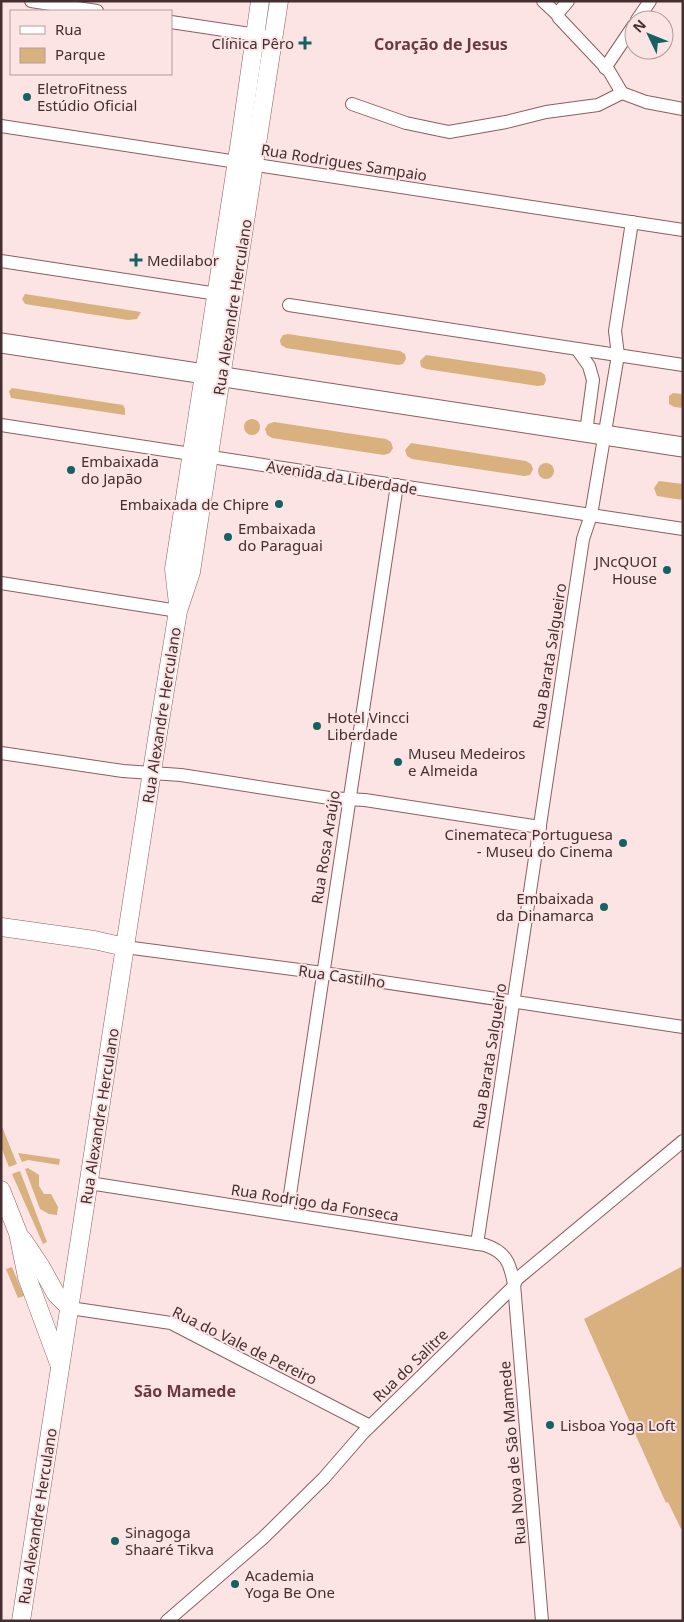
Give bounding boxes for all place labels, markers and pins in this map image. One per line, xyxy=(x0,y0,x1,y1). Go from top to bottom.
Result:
place label: Clínica Pêro xyxy=(212,33,294,53)
marker: Clínica Pêro xyxy=(298,36,312,50)
place label: EletroFitness Estúdio Oficial xyxy=(37,78,137,115)
marker: EletroFitness Estúdio Oficial xyxy=(21,91,33,103)
place label: Medilabor xyxy=(147,250,219,270)
marker: Medilabor xyxy=(129,253,143,267)
place label: Embaixada do Japão xyxy=(81,451,159,488)
marker: Embaixada do Japão xyxy=(65,464,77,476)
place label: Embaixada de Chipre xyxy=(119,494,269,514)
marker: Embaixada de Chipre xyxy=(273,498,285,510)
place label: Embaixada do Paraguai xyxy=(238,518,323,555)
marker: Embaixada do Paraguai xyxy=(222,531,234,543)
place label: JNcQUOI House xyxy=(593,551,657,588)
marker: JNcQUOI House xyxy=(661,564,673,576)
place label: Hotel Vincci Liberdade xyxy=(327,707,409,744)
marker: Hotel Vincci Liberdade xyxy=(311,720,323,732)
place label: Museu Medeiros e Almeida xyxy=(408,743,525,780)
marker: Museu Medeiros e Almeida xyxy=(392,756,404,768)
place label: Cinemateca Portuguesa - Museu do Cinema xyxy=(445,824,613,861)
marker: Cinemateca Portuguesa - Museu do Cinema xyxy=(617,837,629,849)
place label: Embaixada da Dinamarca xyxy=(496,888,594,925)
marker: Embaixada da Dinamarca xyxy=(598,901,610,913)
place label: Lisboa Yoga Loft xyxy=(560,1415,676,1435)
marker: Lisboa Yoga Loft xyxy=(544,1419,556,1431)
place label: Sinagoga Shaaré Tikva xyxy=(125,1522,214,1559)
marker: Sinagoga Shaaré Tikva xyxy=(109,1535,121,1547)
place label: Academia Yoga Be One xyxy=(245,1565,335,1602)
marker: Academia Yoga Be One xyxy=(229,1578,241,1590)

